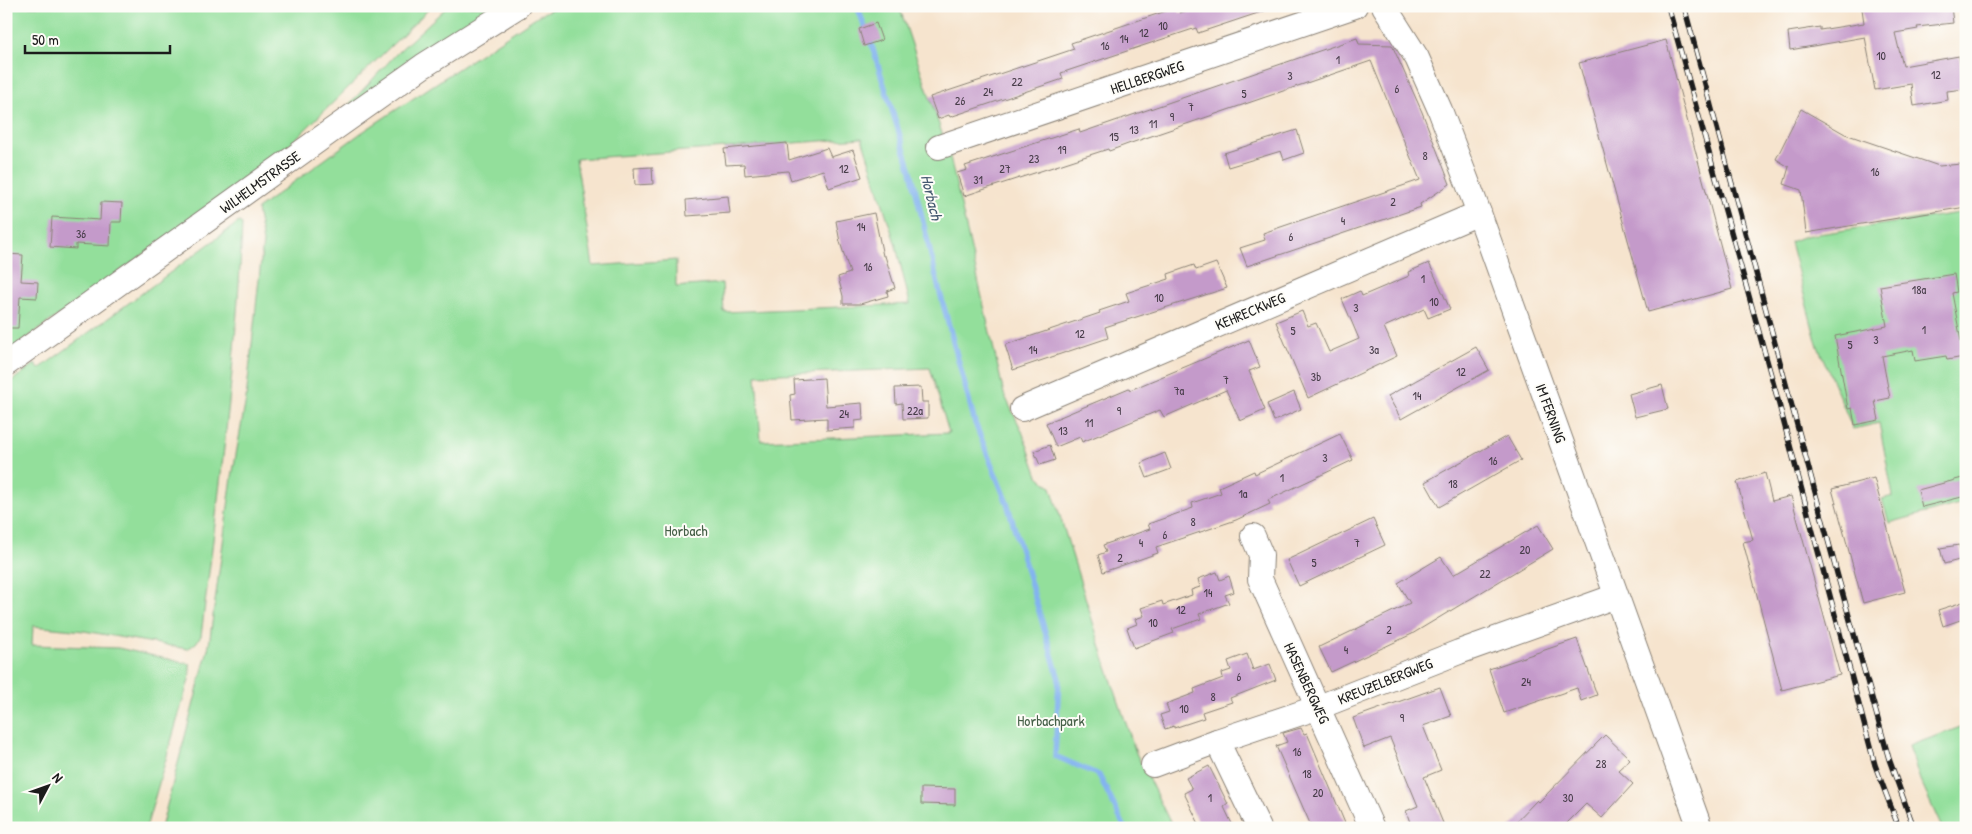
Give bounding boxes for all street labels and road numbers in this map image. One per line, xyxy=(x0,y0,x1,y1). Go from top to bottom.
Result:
street label: HELLBERGWEG xyxy=(1108,54,1187,99)
street label: WILHELMSTRASSE xyxy=(215,145,305,218)
street label: KEHRECKWEG xyxy=(1212,287,1289,335)
street label: IM FERNING xyxy=(1531,380,1572,446)
street label: HASENBERGWEG xyxy=(1279,639,1335,728)
street label: KREUZELBERGWEG xyxy=(1334,652,1436,710)

